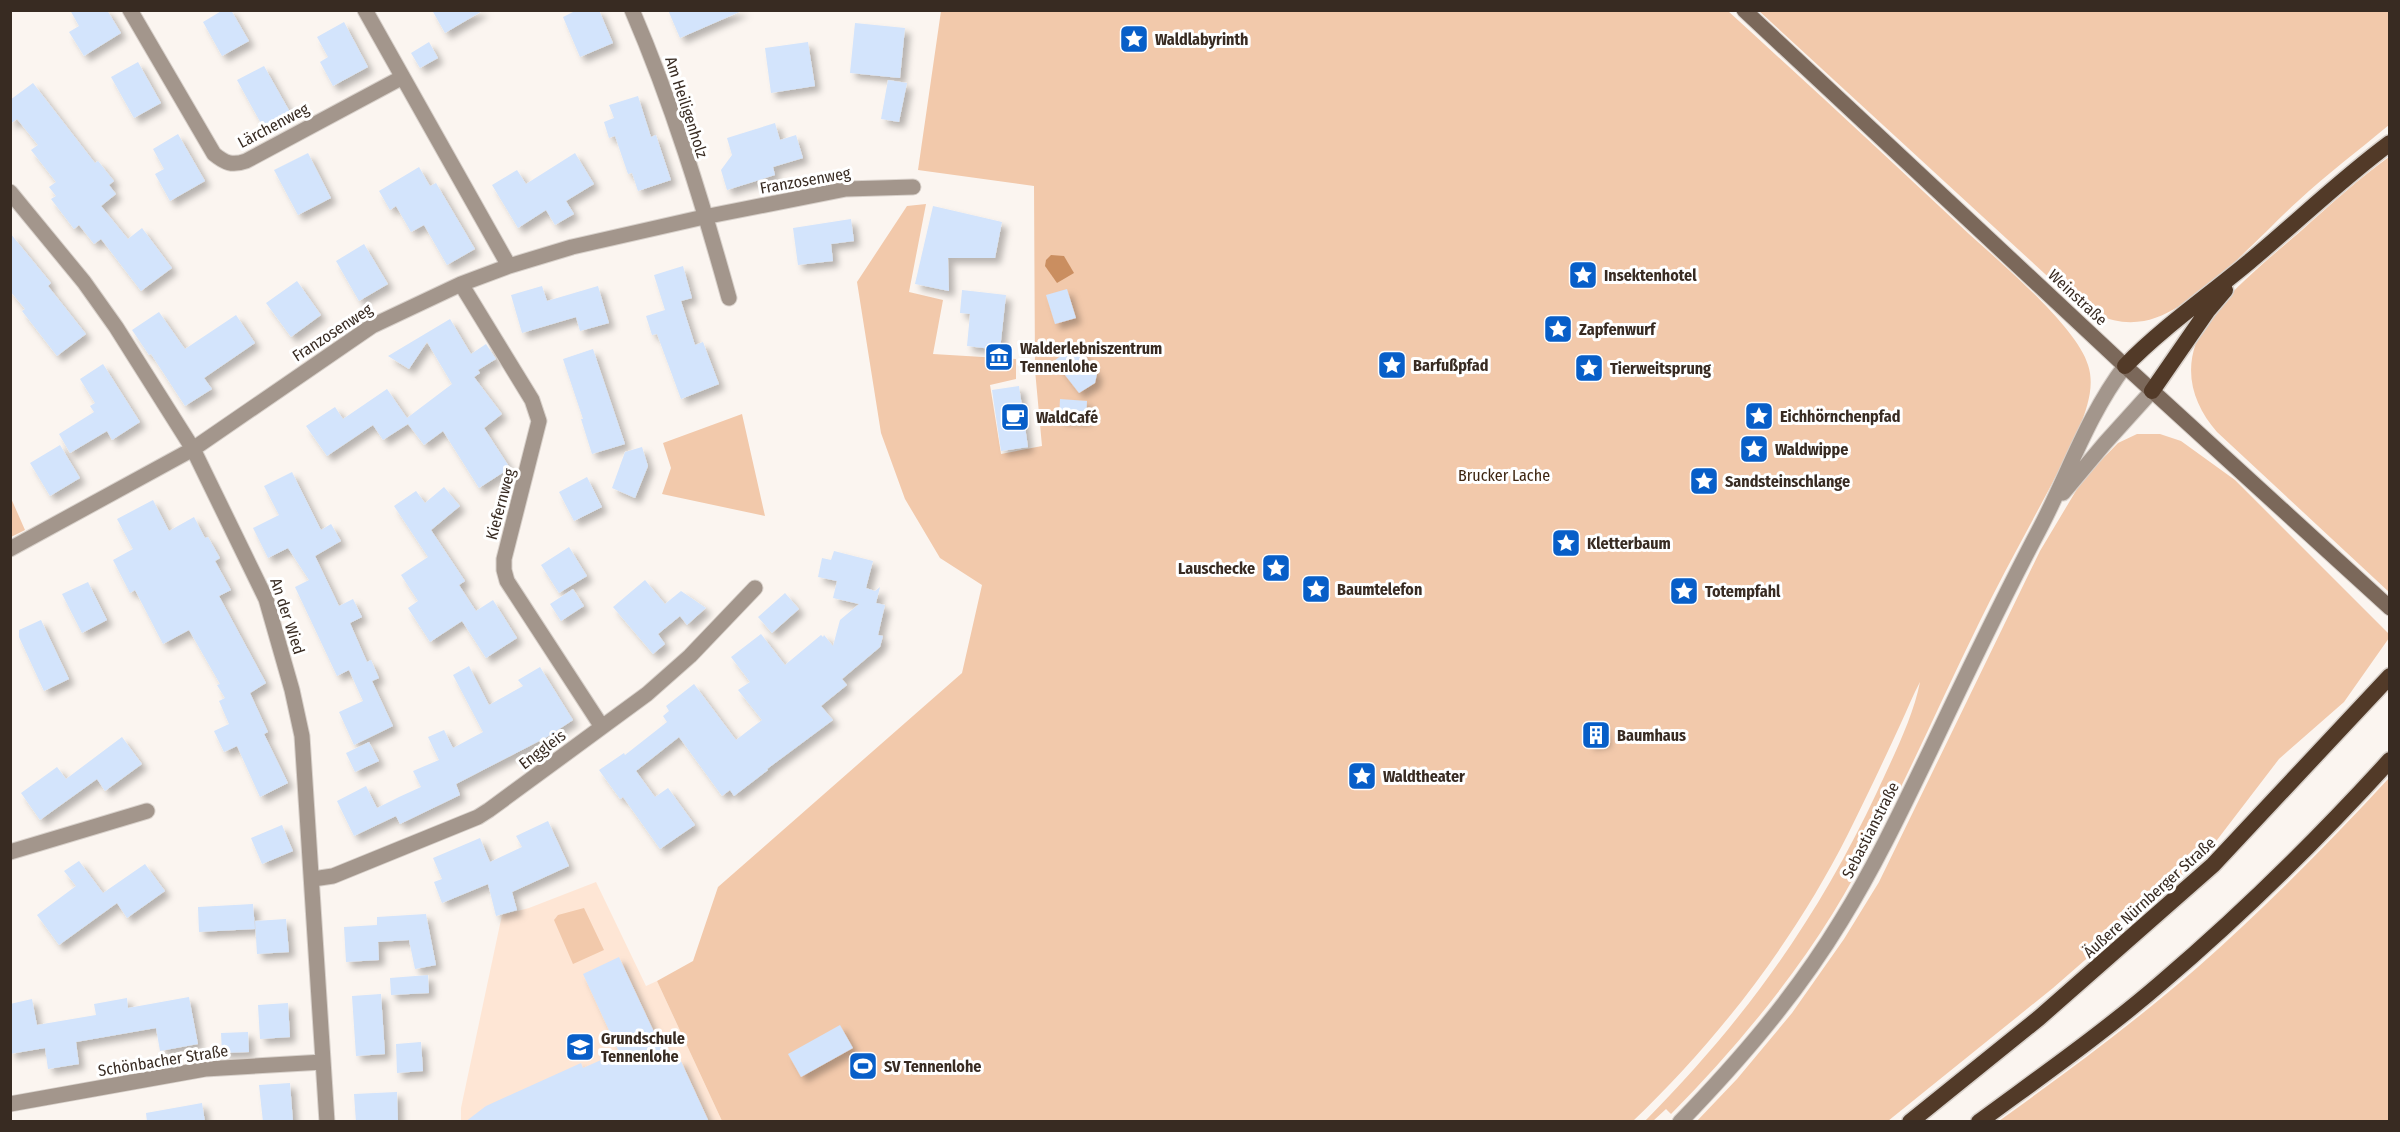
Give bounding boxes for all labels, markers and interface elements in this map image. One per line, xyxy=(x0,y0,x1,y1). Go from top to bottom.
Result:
place icon: Waldlabyrinth xyxy=(1118,23,1150,55)
place label: Waldlabyrinth xyxy=(1155,30,1249,49)
street label: Am Heiligenholz xyxy=(661,54,712,160)
street label: Lärchenweg xyxy=(235,99,312,152)
street label: Franzosenweg xyxy=(758,163,852,198)
place icon: Insektenhotel xyxy=(1567,259,1599,291)
street label: Weinstraße xyxy=(2044,265,2111,329)
place label: Insektenhotel xyxy=(1604,266,1697,285)
street label: Franzosenweg xyxy=(289,299,376,365)
place icon: Zapfenwurf xyxy=(1542,313,1574,345)
place label: Zapfenwurf xyxy=(1579,320,1657,339)
place label: Walderlebniszentrum Tennenlohe xyxy=(1020,339,1162,376)
museum icon: Walderlebniszentrum Tennenlohe xyxy=(983,341,1015,373)
place icon: Barfußpfad xyxy=(1376,349,1408,381)
place icon: Tierweitsprung xyxy=(1573,352,1605,384)
place label: Barfußpfad xyxy=(1413,356,1488,375)
place label: Tierweitsprung xyxy=(1610,359,1711,378)
place icon: Eichhörnchenpfad xyxy=(1743,400,1775,432)
cafe icon: WaldCafé xyxy=(999,401,1031,433)
place label: Eichhörnchenpfad xyxy=(1780,407,1900,426)
place label: WaldCafé xyxy=(1036,408,1098,427)
place icon: Waldwippe xyxy=(1738,433,1770,465)
place label: Waldwippe xyxy=(1775,440,1848,459)
place icon: Sandsteinschlange xyxy=(1688,465,1720,497)
street label: Kiefernweg xyxy=(482,466,519,542)
park label: Brucker Lache xyxy=(1458,466,1550,485)
place label: Sandsteinschlange xyxy=(1725,472,1850,491)
place icon: Kletterbaum xyxy=(1550,527,1582,559)
place label: Kletterbaum xyxy=(1587,534,1671,553)
place icon: Lauschecke xyxy=(1260,552,1292,584)
place label: Lauschecke xyxy=(1178,559,1255,578)
place icon: Baumtelefon xyxy=(1300,573,1332,605)
place icon: Totempfahl xyxy=(1668,575,1700,607)
street label: An der Wied xyxy=(266,576,309,657)
place label: Baumtelefon xyxy=(1337,580,1422,599)
place label: Totempfahl xyxy=(1705,582,1781,601)
building icon: Baumhaus xyxy=(1580,719,1612,751)
street label: Enggleis xyxy=(515,726,570,773)
place label: Baumhaus xyxy=(1617,726,1686,745)
place icon: Waldtheater xyxy=(1346,760,1378,792)
place label: Waldtheater xyxy=(1383,767,1465,786)
street label: Sebastianstraße xyxy=(1838,779,1903,882)
street label: Äußere Nürnberger Straße xyxy=(2079,833,2219,962)
place label: Grundschule Tennenlohe xyxy=(601,1029,685,1066)
school or university icon: Grundschule Tennenlohe xyxy=(564,1031,596,1063)
street label: Schönbacher Straße xyxy=(97,1041,230,1080)
sports icon: SV Tennenlohe xyxy=(847,1050,879,1082)
place label: SV Tennenlohe xyxy=(884,1057,981,1076)

